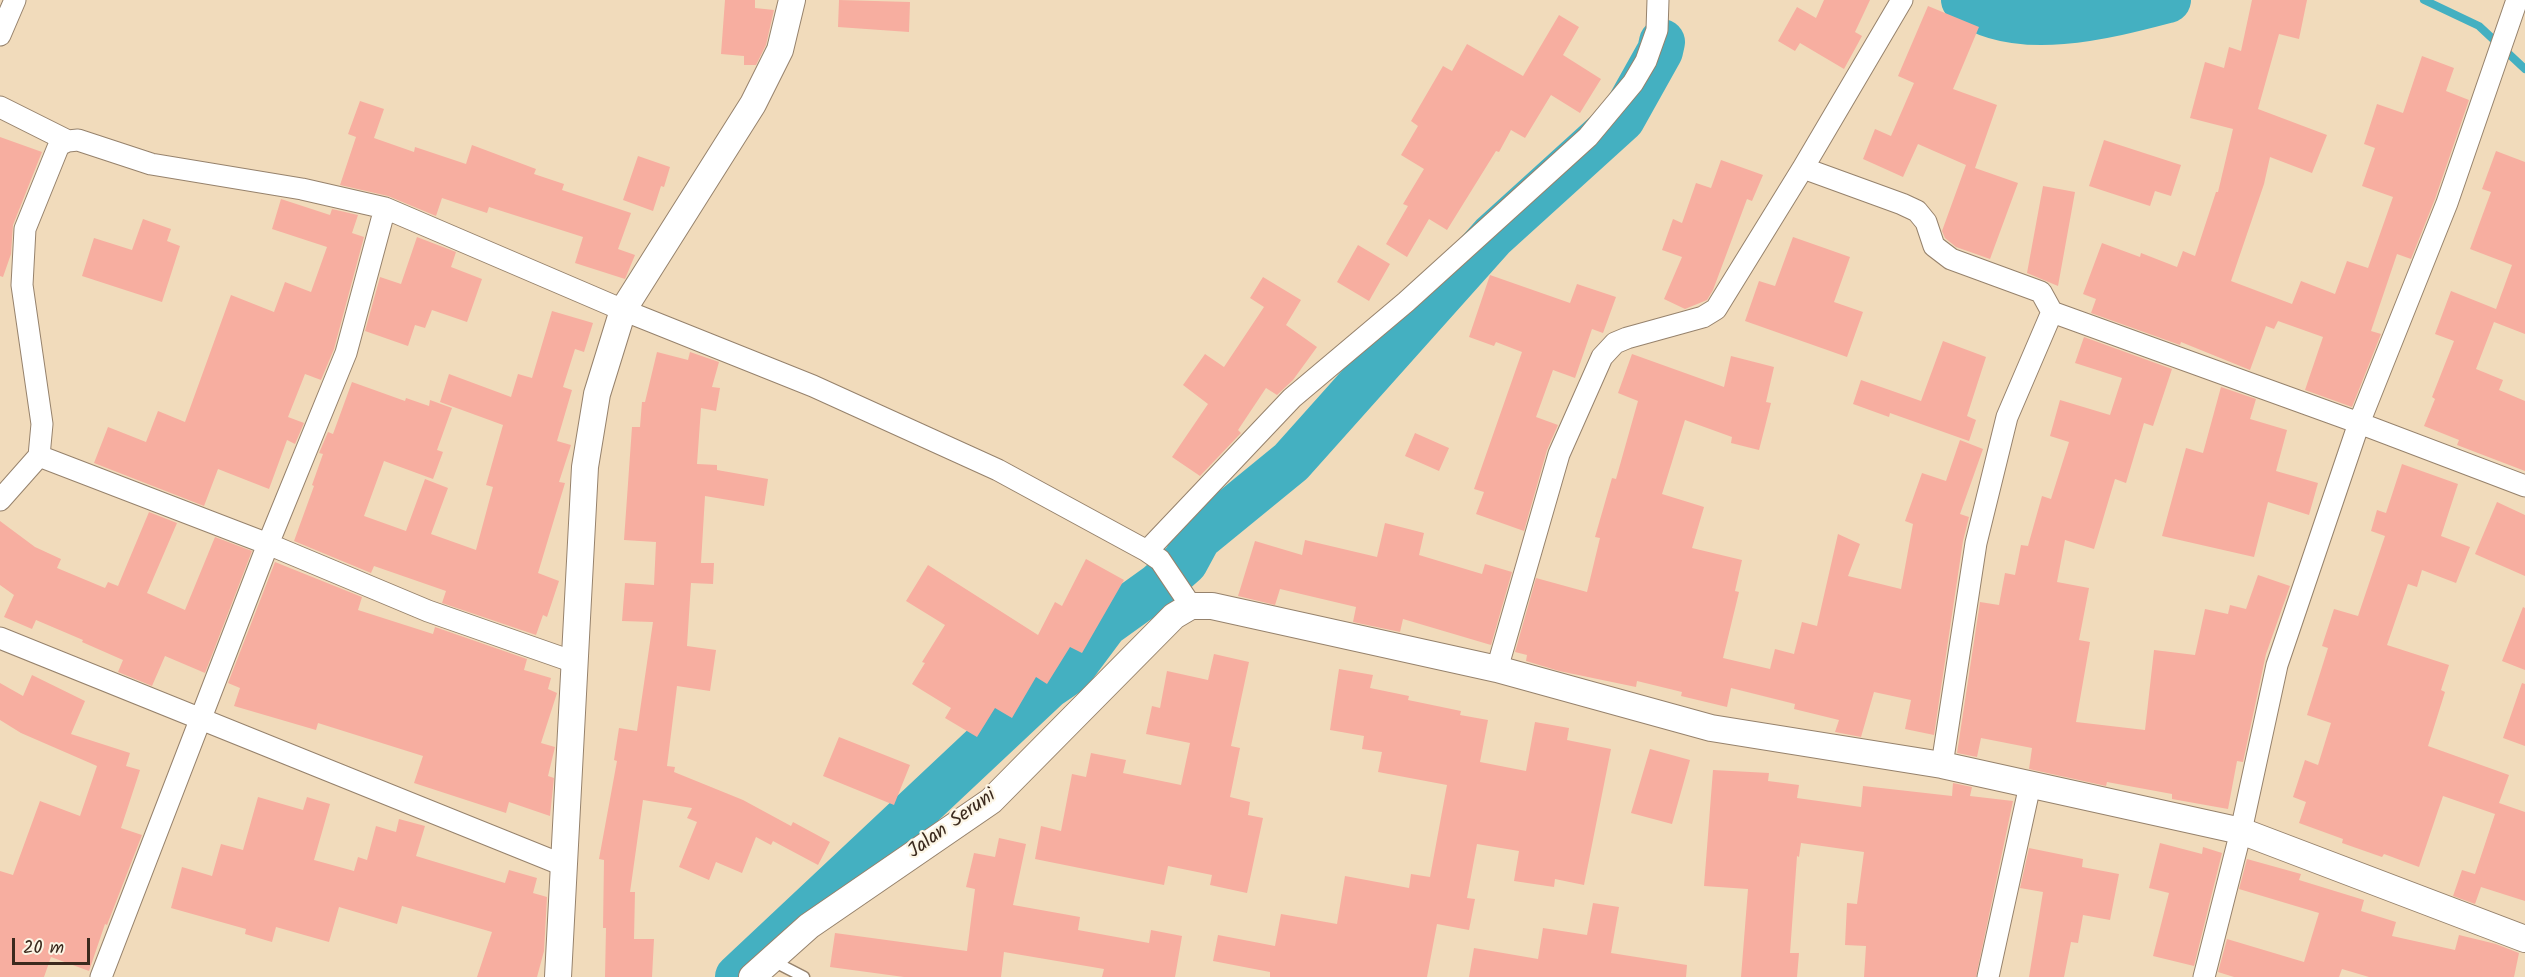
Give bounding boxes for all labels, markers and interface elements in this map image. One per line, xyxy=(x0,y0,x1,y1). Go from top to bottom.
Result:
street label: Jalan Seruni xyxy=(904,785,1002,865)
scale bar xyxy=(15,926,93,964)
text: 20 m xyxy=(23,934,64,963)

